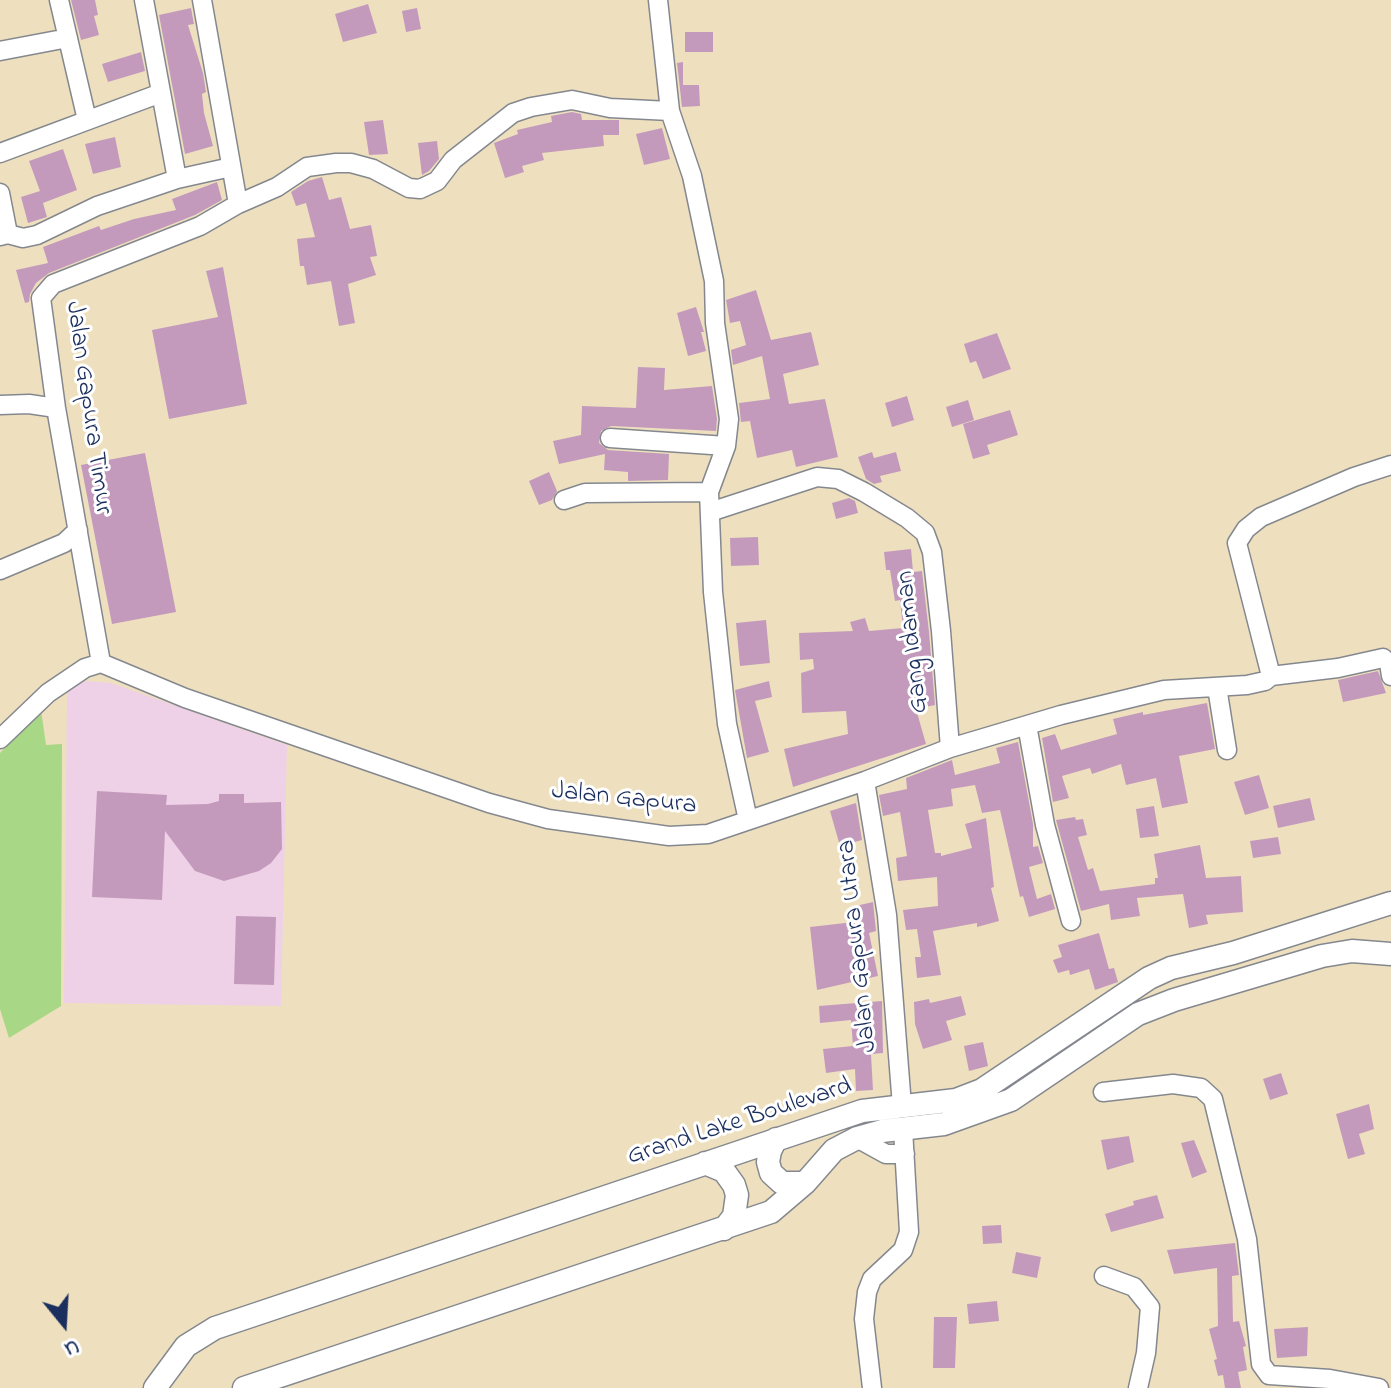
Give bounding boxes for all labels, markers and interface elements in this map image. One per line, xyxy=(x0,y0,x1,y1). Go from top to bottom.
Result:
street label: Jalan Gapura Timur xyxy=(57,299,117,517)
street label: Gang Idaman xyxy=(891,569,937,715)
street label: Jalan Gapura xyxy=(550,777,698,823)
street label: Jalan Gapura Utara xyxy=(832,838,886,1054)
street label: Grand Lake Boulevard xyxy=(624,1072,856,1174)
north arrow xyxy=(24,1284,104,1364)
text: U xyxy=(60,1329,83,1364)

